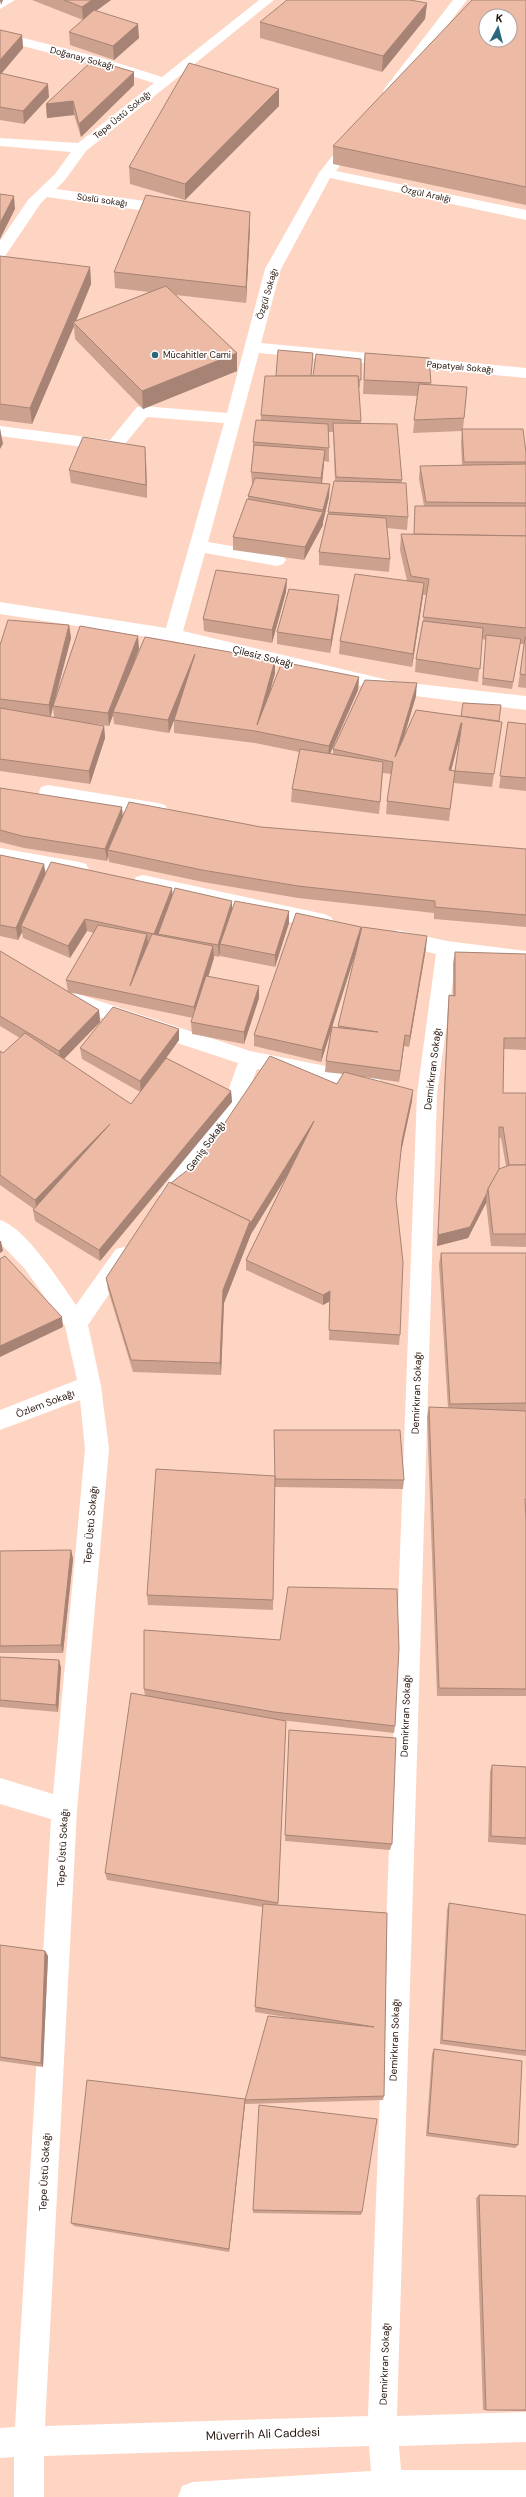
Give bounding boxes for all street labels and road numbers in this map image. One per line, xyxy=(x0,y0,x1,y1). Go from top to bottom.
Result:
street label: Doğanay Sokağı xyxy=(49,44,115,72)
street label: Tepe Üstü Sokağı xyxy=(91,88,153,142)
street label: Özgül Aralığı xyxy=(400,183,452,205)
street label: Süslü sokağı xyxy=(76,191,128,209)
street label: Özgül Sokağı xyxy=(254,267,280,321)
street label: Papatyalı Sokağı xyxy=(426,358,494,376)
street label: Çilesiz Sokağı xyxy=(231,643,295,670)
street label: Demirkıran Sokağı xyxy=(421,1027,444,1111)
street label: Geniş Sokağı xyxy=(183,1119,228,1174)
street label: Demirkıran Sokağı xyxy=(409,1352,424,1434)
street label: Özlem Sokağı xyxy=(14,1386,76,1421)
street label: Tepe Üstü Sokağı xyxy=(81,1485,100,1565)
street label: Demirkıran Sokağı xyxy=(398,1675,413,1757)
street label: Tepe Üstü Sokağı xyxy=(54,1808,71,1888)
street label: Demirkıran Sokağı xyxy=(387,1999,402,2081)
street label: Tepe Üstü Sokağı xyxy=(36,2132,53,2212)
street label: Demirkıran Sokağı xyxy=(377,2323,392,2405)
street label: Müverrih Ali Caddesi xyxy=(206,2424,321,2444)

